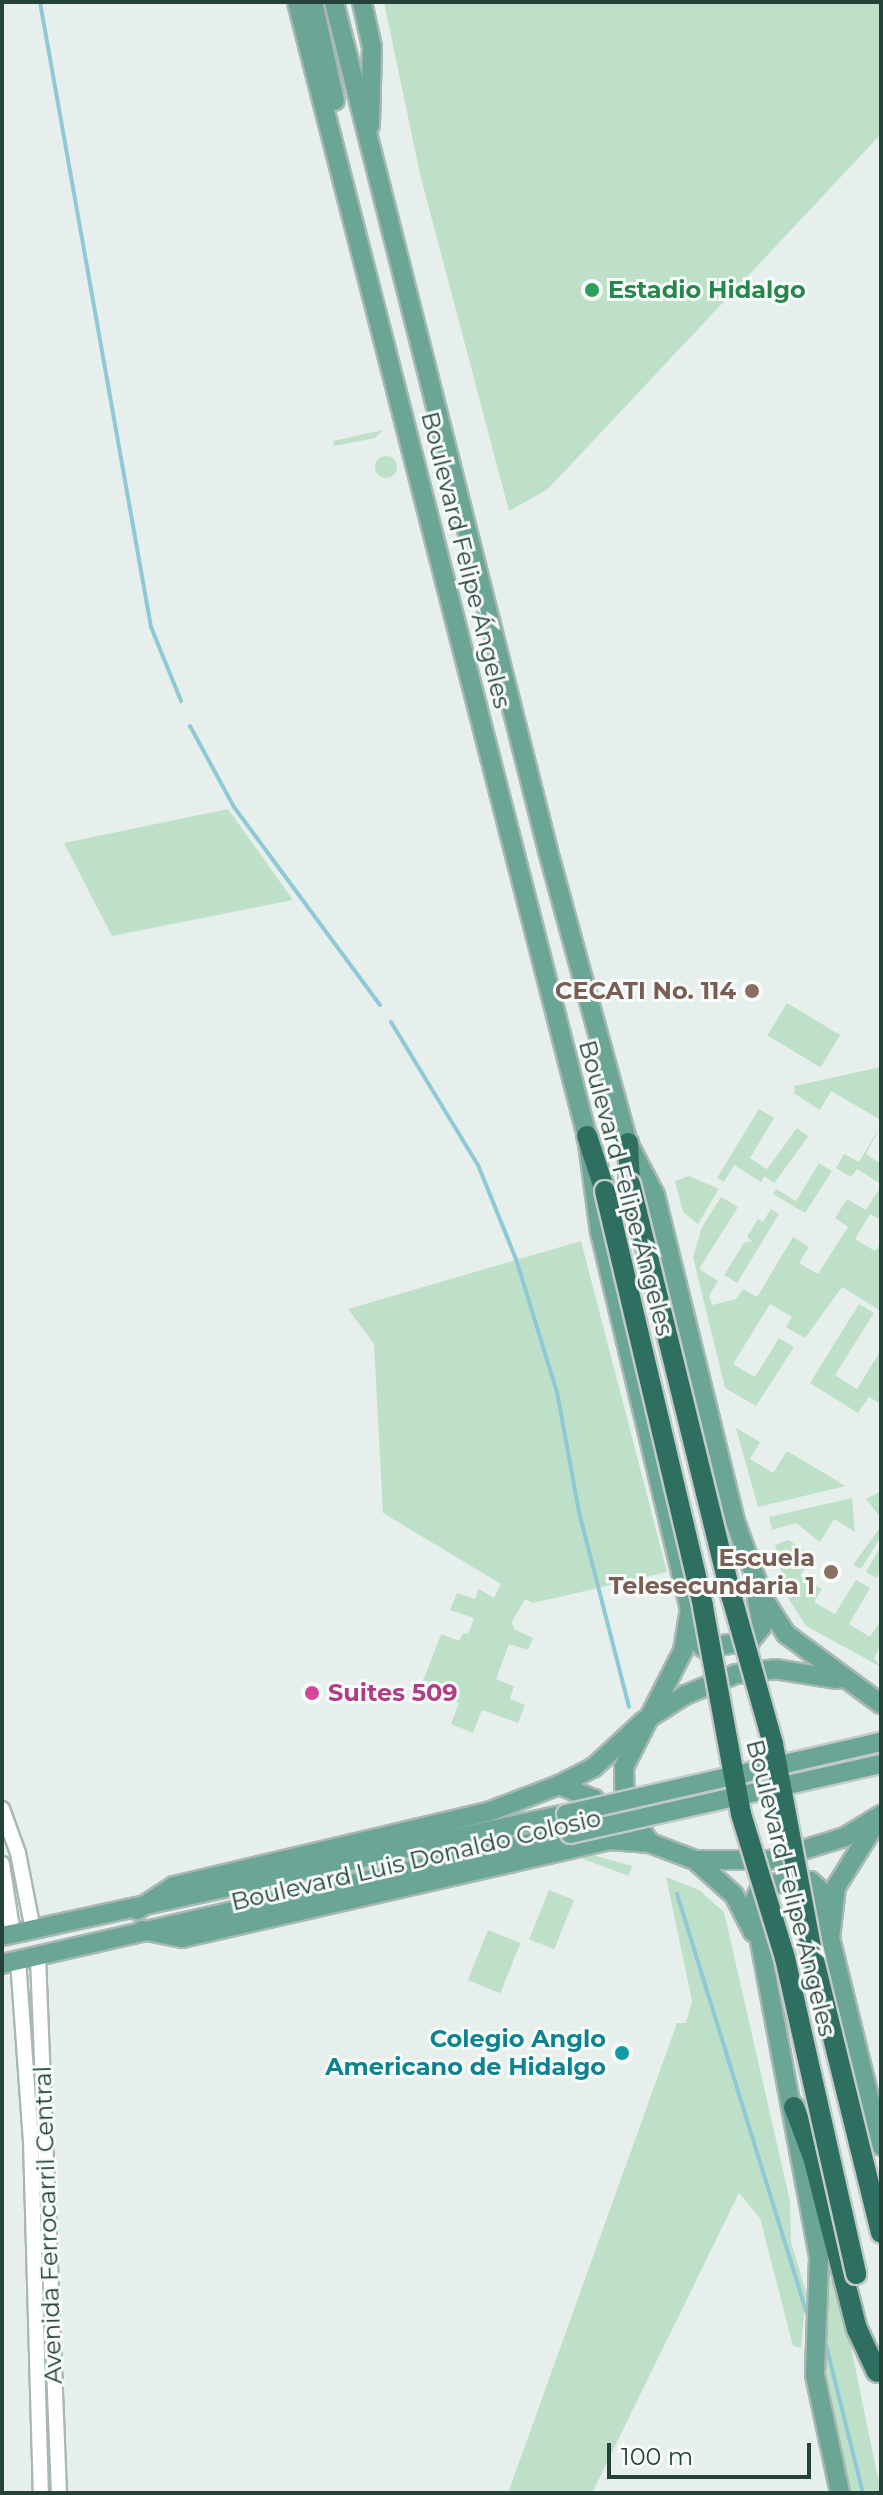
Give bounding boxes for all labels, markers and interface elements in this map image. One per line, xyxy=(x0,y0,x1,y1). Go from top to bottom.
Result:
place label: Estadio Hidalgo xyxy=(608,276,806,304)
marker: Estadio Hidalgo xyxy=(583,281,601,299)
street label: Boulevard Felipe Ángeles xyxy=(415,409,517,711)
place label: CECATI No. 114 xyxy=(555,977,736,1005)
marker: CECATI No. 114 xyxy=(743,982,761,1000)
street label: Boulevard Felipe Ángeles xyxy=(573,1037,679,1339)
place label: Escuela Telesecundaria 1 xyxy=(609,1544,815,1600)
marker: Escuela Telesecundaria 1 xyxy=(822,1563,840,1581)
place label: Suites 509 xyxy=(328,1679,458,1707)
marker: Suites 509 xyxy=(303,1684,321,1702)
street label: Boulevard Felipe Ángeles xyxy=(740,1737,842,2039)
street label: Boulevard Luis Donaldo Colosio xyxy=(228,1803,604,1917)
place label: Colegio Anglo Americano de Hidalgo xyxy=(325,2025,606,2081)
marker: Colegio Anglo Americano de Hidalgo xyxy=(613,2044,631,2062)
street label: Avenida Ferrocarril Central xyxy=(28,2066,68,2384)
scale bar xyxy=(611,2427,815,2477)
text: 100 m xyxy=(621,2442,693,2471)

